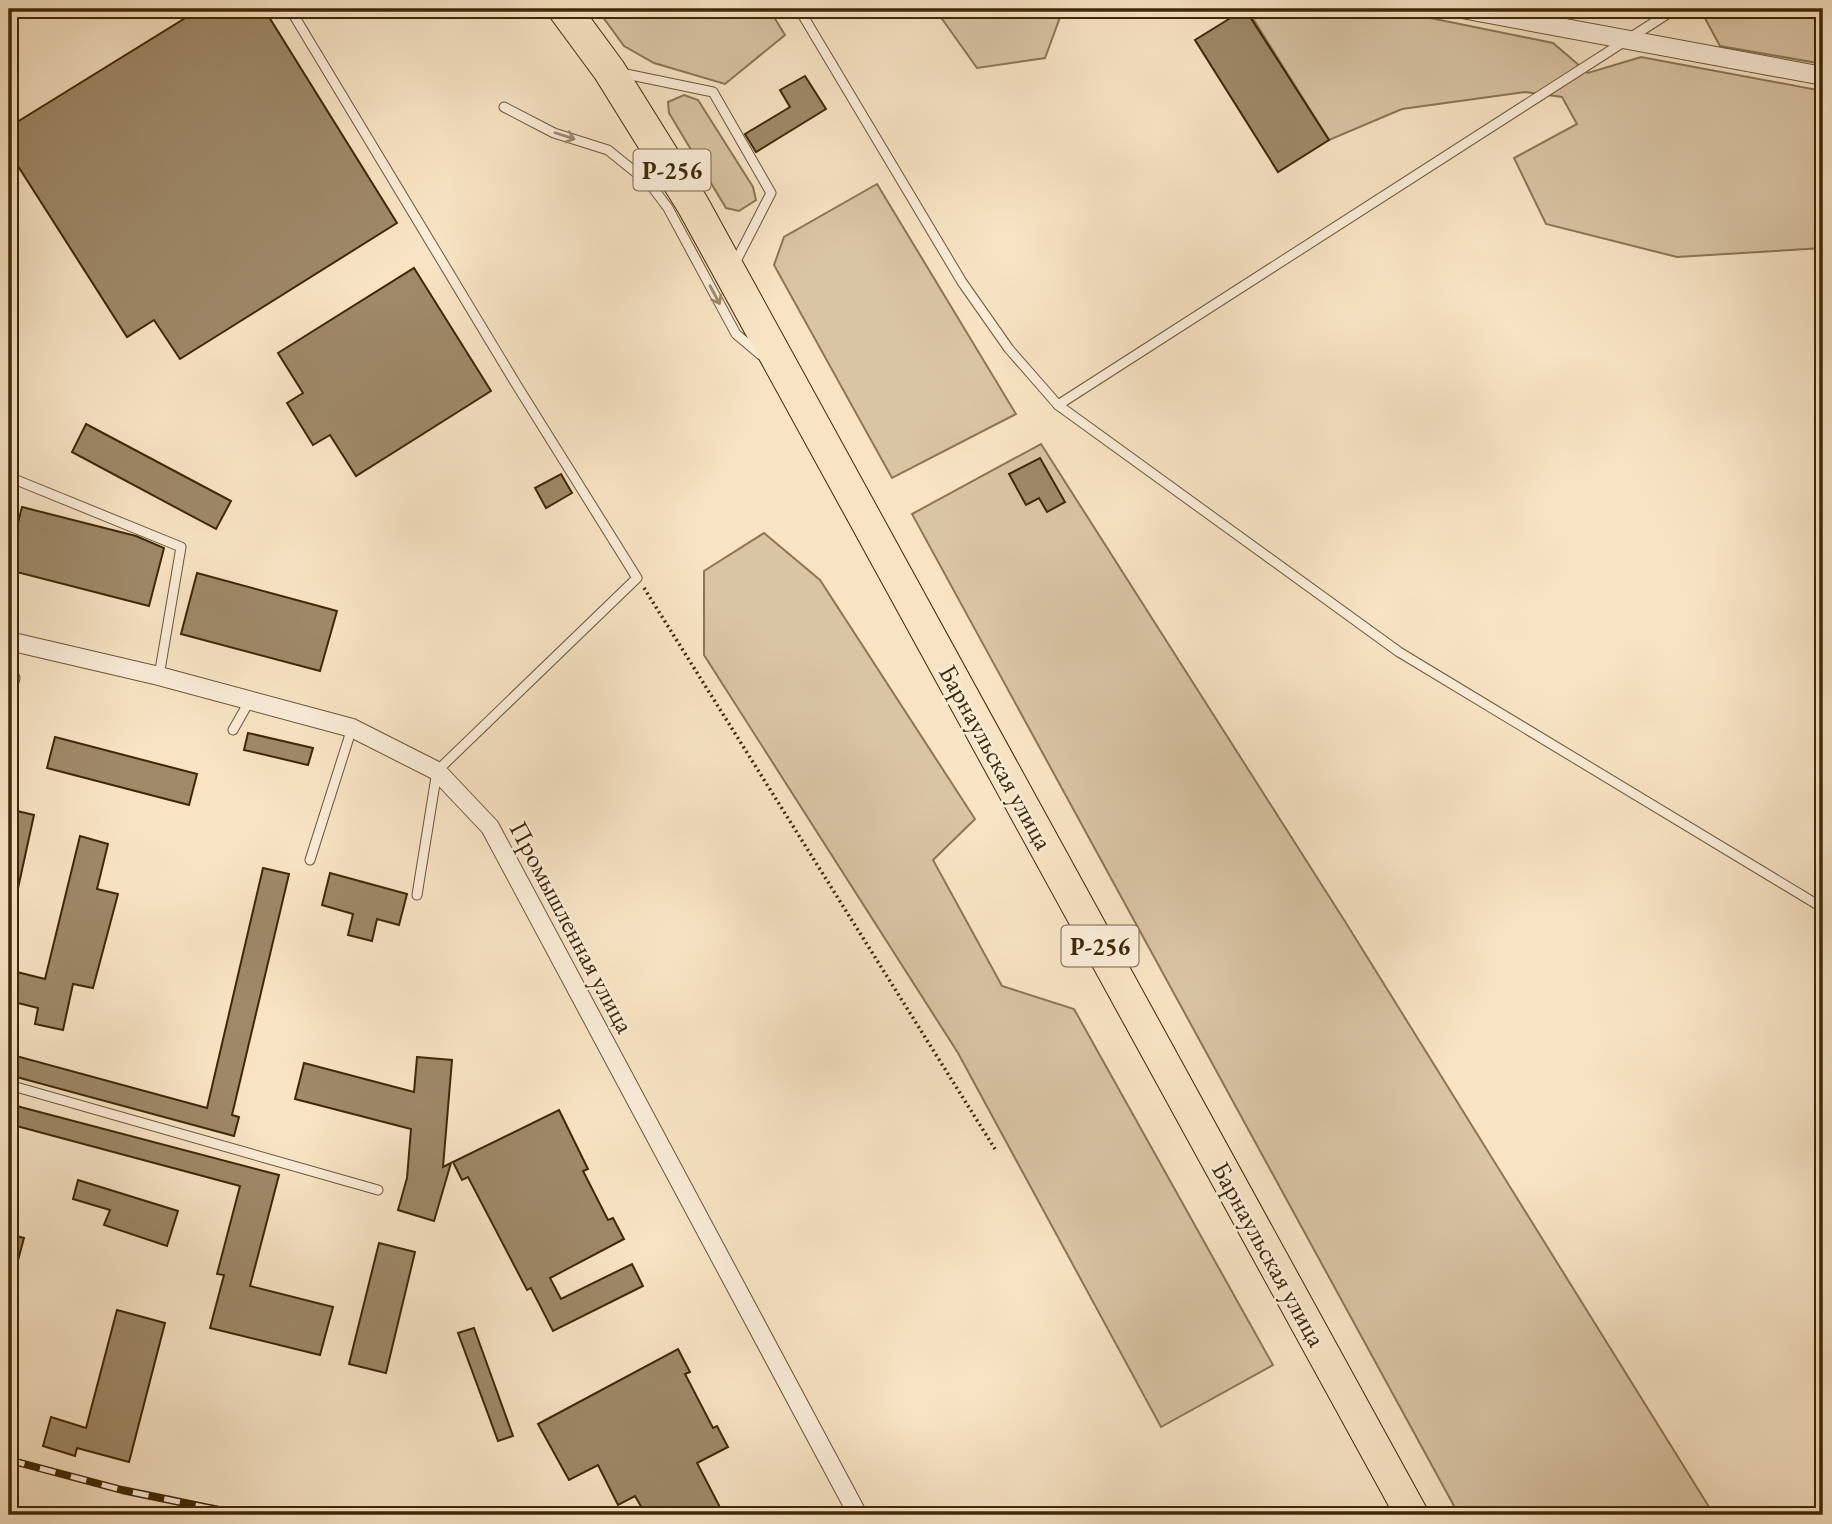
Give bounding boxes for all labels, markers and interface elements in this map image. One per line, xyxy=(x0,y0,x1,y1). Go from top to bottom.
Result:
one-way arrow xyxy=(554,131,576,144)
road number: Р-256 xyxy=(634,150,710,190)
one-way arrow xyxy=(709,284,722,305)
street label: Барнаульская улица xyxy=(931,658,1061,856)
street label: Промышленная улица xyxy=(502,815,643,1039)
road number: Р-256 xyxy=(1062,926,1138,966)
street label: Барнаульская улица xyxy=(1204,1155,1334,1353)

